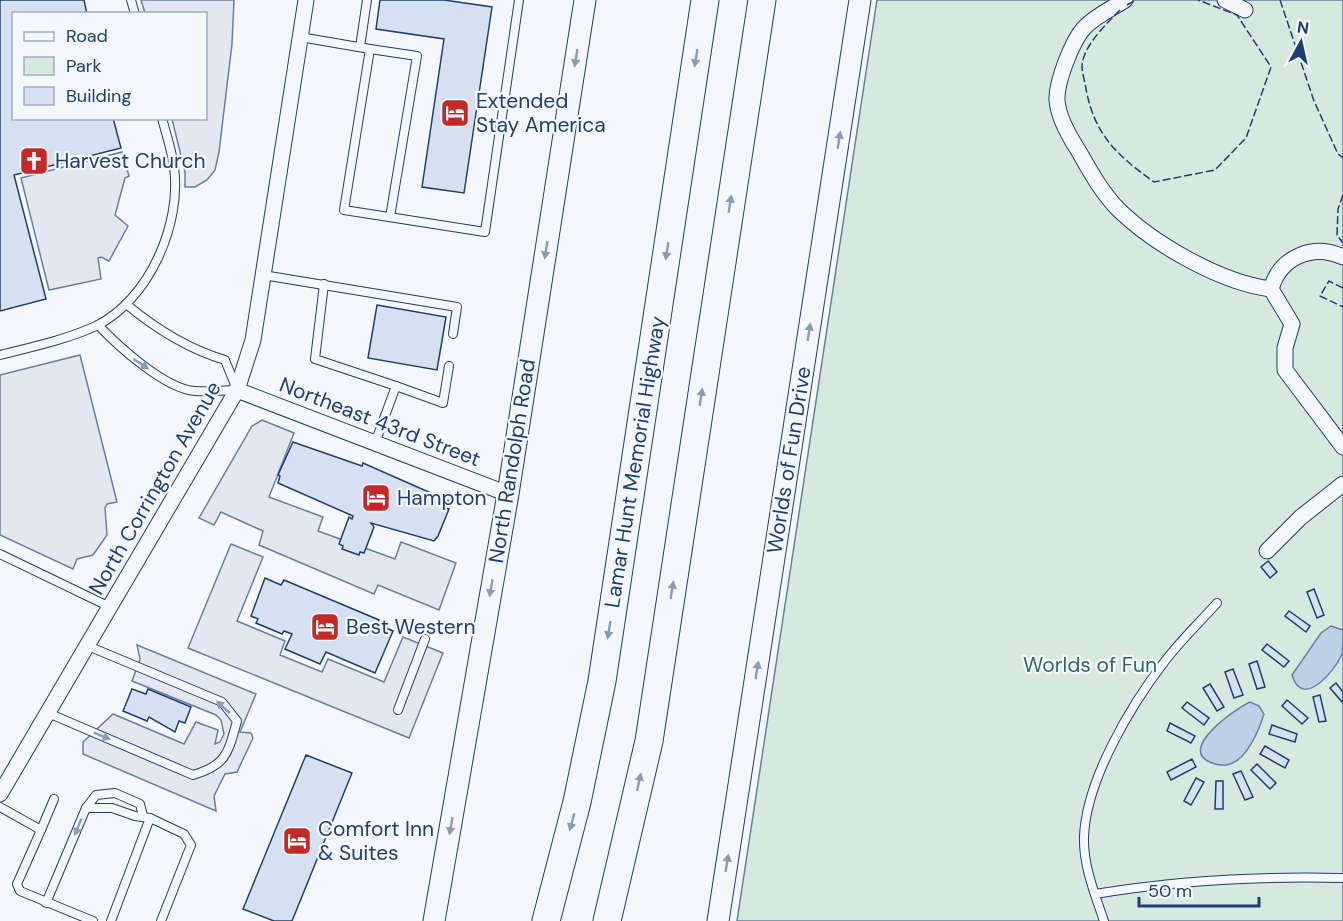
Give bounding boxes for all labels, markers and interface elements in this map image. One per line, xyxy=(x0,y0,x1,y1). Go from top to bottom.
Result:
legend xyxy=(12,12,207,120)
north arrow xyxy=(1271,12,1331,72)
text: N xyxy=(1296,16,1310,39)
text: Road xyxy=(66,24,108,48)
one-way arrow xyxy=(571,48,580,67)
one-way arrow xyxy=(692,48,701,67)
text: Park xyxy=(66,54,102,78)
text: Building xyxy=(66,84,131,108)
place label: Extended Stay America xyxy=(476,87,606,139)
hotel icon: Extended Stay America xyxy=(439,97,471,129)
one-way arrow xyxy=(834,130,843,149)
church icon: Harvest Church xyxy=(18,145,50,177)
place label: Harvest Church xyxy=(55,147,206,175)
one-way arrow xyxy=(726,195,735,214)
one-way arrow xyxy=(541,241,550,260)
one-way arrow xyxy=(662,241,671,260)
street label: Lamar Hunt Memorial Highway xyxy=(598,314,672,610)
one-way arrow xyxy=(805,323,814,342)
street label: North Randolph Road xyxy=(482,357,542,565)
one-way arrow xyxy=(133,358,149,369)
street label: Worlds of Fun Drive xyxy=(760,364,818,556)
street label: Northeast 43rd Street xyxy=(276,371,484,473)
street label: North Corrington Avenue xyxy=(82,376,228,600)
one-way arrow xyxy=(697,388,706,407)
hotel icon: Hampton xyxy=(360,482,392,514)
place label: Hampton xyxy=(397,484,487,512)
one-way arrow xyxy=(486,579,495,598)
one-way arrow xyxy=(667,580,676,599)
hotel icon: Best Western xyxy=(309,611,341,643)
place label: Best Western xyxy=(346,613,475,641)
one-way arrow xyxy=(605,621,614,640)
park label: Worlds of Fun xyxy=(1023,651,1157,679)
one-way arrow xyxy=(752,661,761,680)
one-way arrow xyxy=(216,700,231,714)
one-way arrow xyxy=(93,732,111,741)
one-way arrow xyxy=(634,773,644,791)
one-way arrow xyxy=(567,813,576,831)
place label: Comfort Inn & Suites xyxy=(318,815,434,867)
one-way arrow xyxy=(446,817,455,836)
one-way arrow xyxy=(73,818,83,836)
hotel icon: Comfort Inn & Suites xyxy=(281,825,313,857)
one-way arrow xyxy=(723,854,732,873)
scale bar xyxy=(1139,870,1259,908)
text: 50 m xyxy=(1148,879,1192,903)

